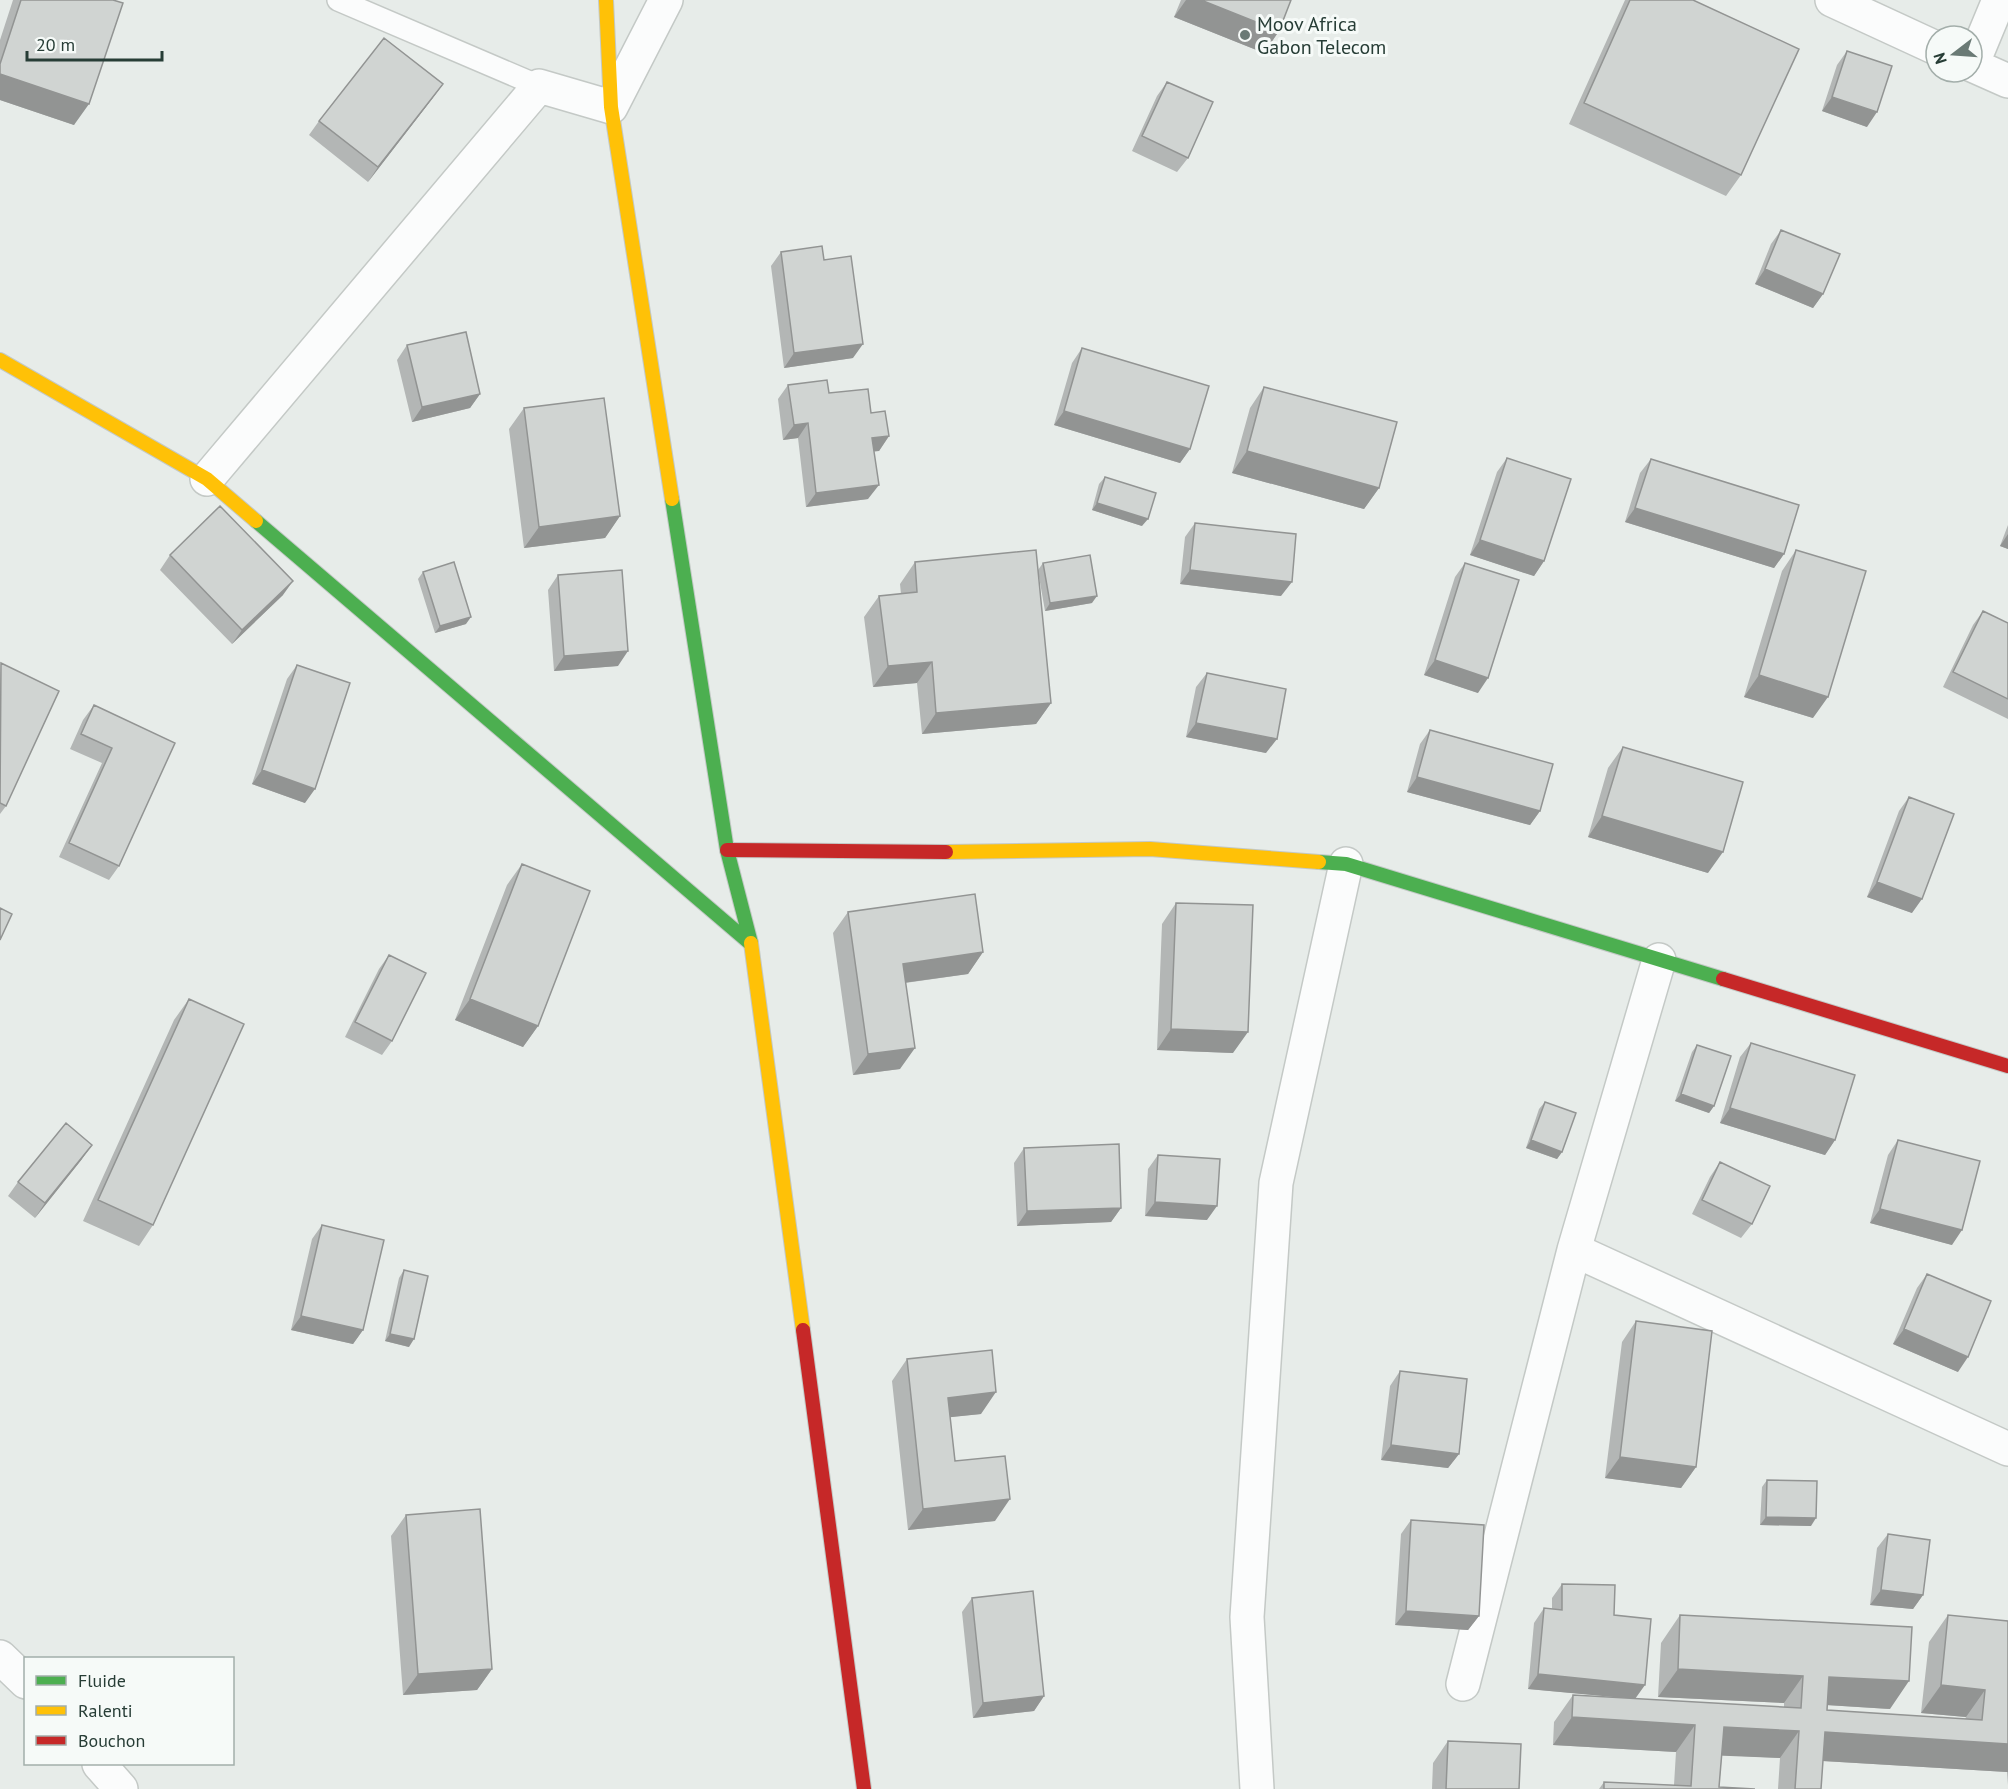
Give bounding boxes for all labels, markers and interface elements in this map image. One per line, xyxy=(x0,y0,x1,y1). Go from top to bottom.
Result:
place label: Moov Africa Gabon Telecom xyxy=(1257,11,1386,60)
scale bar xyxy=(27,24,162,62)
north arrow xyxy=(1924,24,1984,84)
marker: Moov Africa Gabon Telecom xyxy=(1238,28,1252,42)
text: 20 m xyxy=(36,33,75,56)
text: N xyxy=(1929,50,1951,66)
legend xyxy=(24,1657,234,1765)
text: Fluide xyxy=(78,1669,126,1692)
text: Ralenti xyxy=(78,1699,133,1722)
text: Bouchon xyxy=(78,1729,145,1752)

